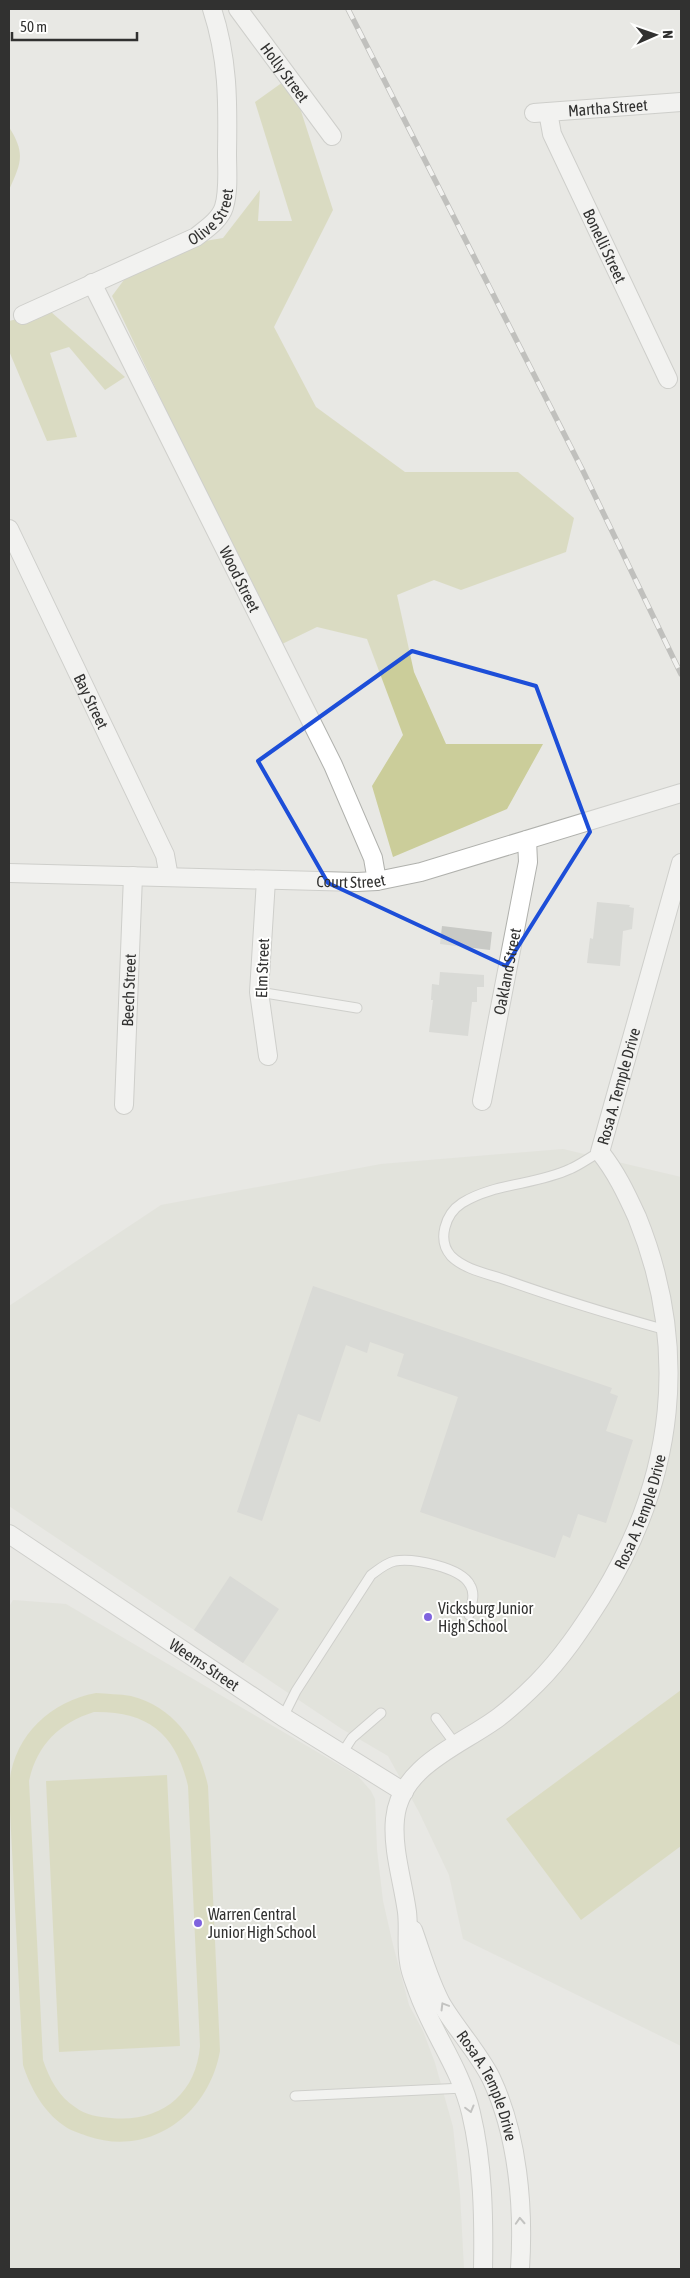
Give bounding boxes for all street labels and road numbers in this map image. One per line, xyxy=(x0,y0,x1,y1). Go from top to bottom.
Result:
street label: Holly Street xyxy=(257,39,313,106)
street label: Martha Street xyxy=(567,95,649,119)
street label: Olive Street xyxy=(185,187,236,248)
street label: Bonelli Street xyxy=(580,206,630,286)
street label: Wood Street xyxy=(216,543,264,615)
street label: Bay Street xyxy=(71,671,112,732)
street label: Court Street xyxy=(316,870,387,891)
street label: Oakland Street xyxy=(490,926,524,1016)
street label: Elm Street xyxy=(252,937,272,998)
street label: Beech Street xyxy=(118,953,139,1027)
street label: Rosa A. Temple Drive xyxy=(593,1026,643,1147)
street label: Rosa A. Temple Drive xyxy=(610,1453,669,1572)
street label: Weems Street xyxy=(166,1635,243,1694)
street label: Rosa A. Temple Drive xyxy=(453,2027,521,2142)

